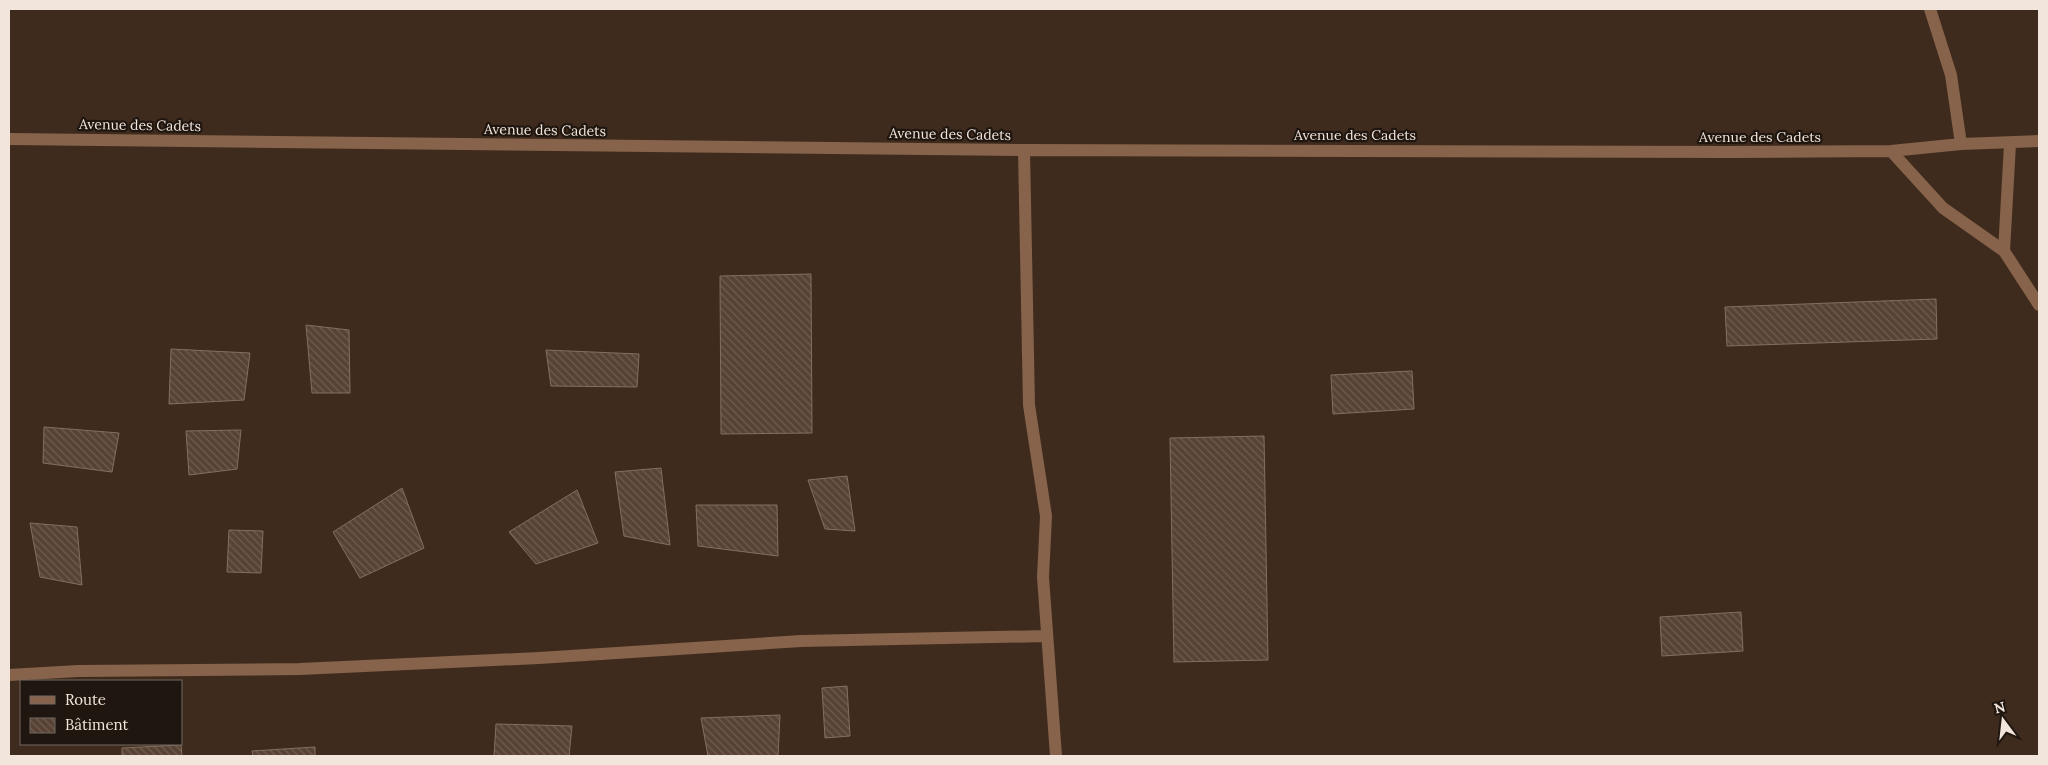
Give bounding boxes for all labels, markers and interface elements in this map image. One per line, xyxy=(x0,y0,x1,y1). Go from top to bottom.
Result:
street label: Avenue des Cadets xyxy=(78,115,201,135)
street label: Avenue des Cadets xyxy=(483,120,606,140)
street label: Avenue des Cadets xyxy=(888,124,1011,144)
street label: Avenue des Cadets xyxy=(1293,126,1416,144)
street label: Avenue des Cadets xyxy=(1698,128,1821,146)
legend xyxy=(20,680,182,745)
text: Route xyxy=(65,690,106,709)
north arrow xyxy=(1978,695,2028,745)
text: N xyxy=(1992,697,2007,718)
text: Bâtiment xyxy=(65,715,128,734)

